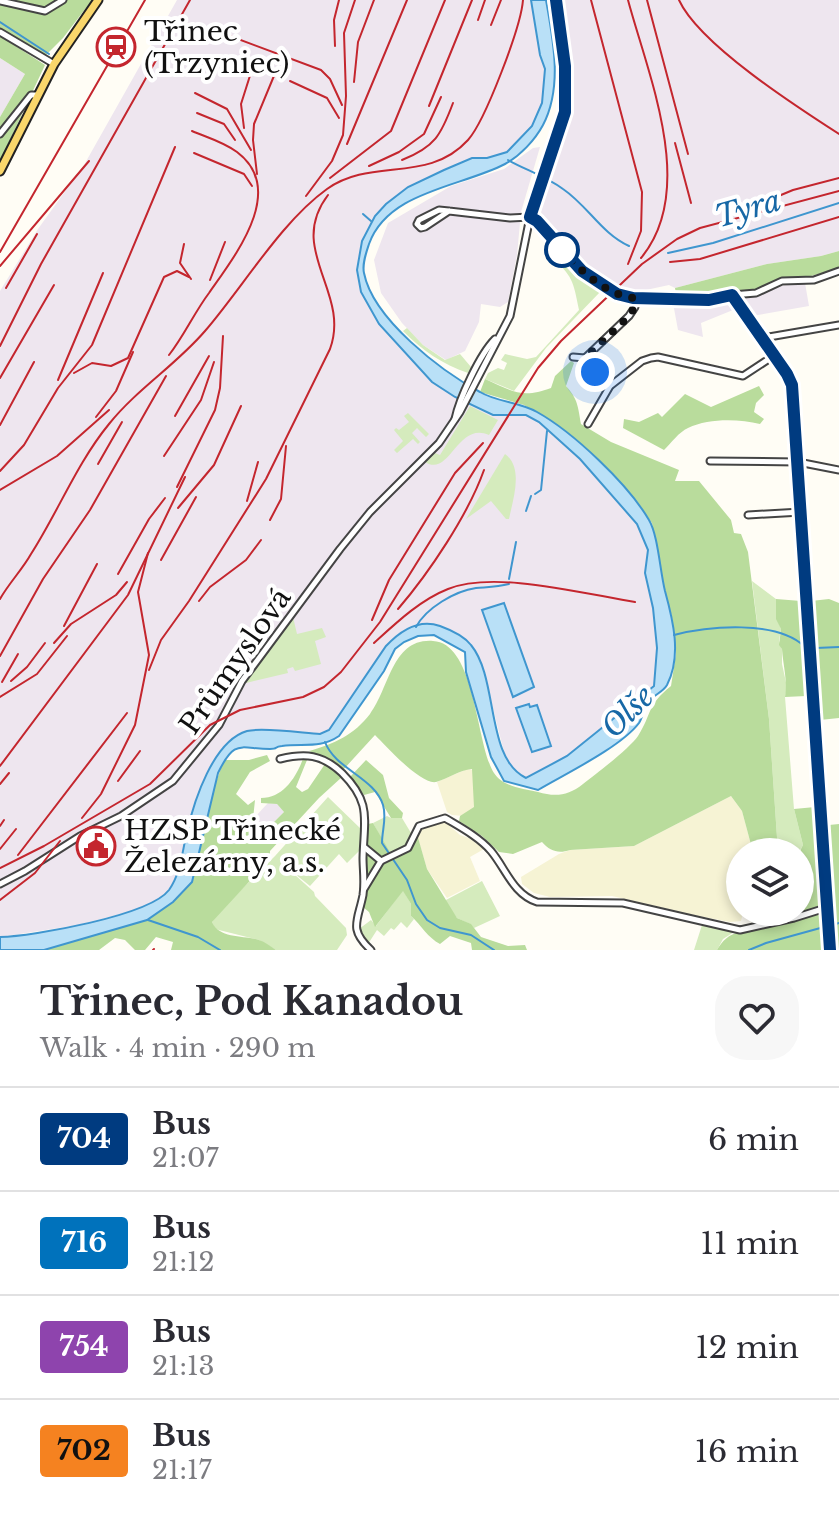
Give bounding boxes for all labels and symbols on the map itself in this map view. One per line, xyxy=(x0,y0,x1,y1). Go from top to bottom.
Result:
place label: Třinec (Trzyniec) xyxy=(144,14,289,81)
station icon: Třinec (Trzyniec) xyxy=(95,26,137,68)
water label: Tyra xyxy=(711,182,785,236)
unlabelled marker xyxy=(545,233,579,267)
your location xyxy=(575,352,615,392)
street label: Průmyslová xyxy=(172,581,299,741)
water label: Olše xyxy=(594,678,662,746)
place label: HZSP Třinecké Železárny, a.s. xyxy=(124,813,341,880)
public building icon: HZSP Třinecké Železárny, a.s. xyxy=(75,825,117,867)

